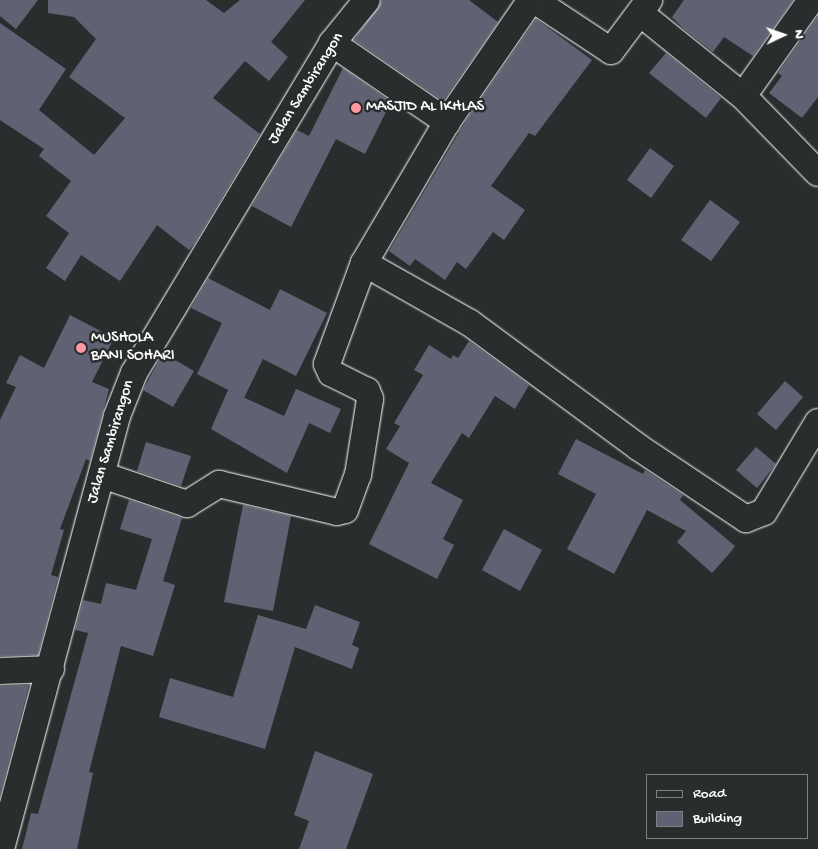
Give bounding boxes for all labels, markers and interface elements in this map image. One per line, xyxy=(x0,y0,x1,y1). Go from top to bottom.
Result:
north arrow xyxy=(758,10,808,60)
text: N xyxy=(790,29,807,39)
street label: Jalan Sambirangon xyxy=(265,30,349,148)
place label: MASJID AL IKHLAS xyxy=(366,98,484,118)
marker: MASJID AL IKHLAS xyxy=(350,102,362,114)
place label: MUSHOLA BANI SOHARI xyxy=(91,329,175,367)
marker: MUSHOLA BANI SOHARI xyxy=(75,342,87,354)
street label: Jalan Sambirangon xyxy=(84,378,140,506)
legend xyxy=(646,774,808,839)
text: Road xyxy=(693,785,726,803)
text: Building xyxy=(693,810,742,828)

